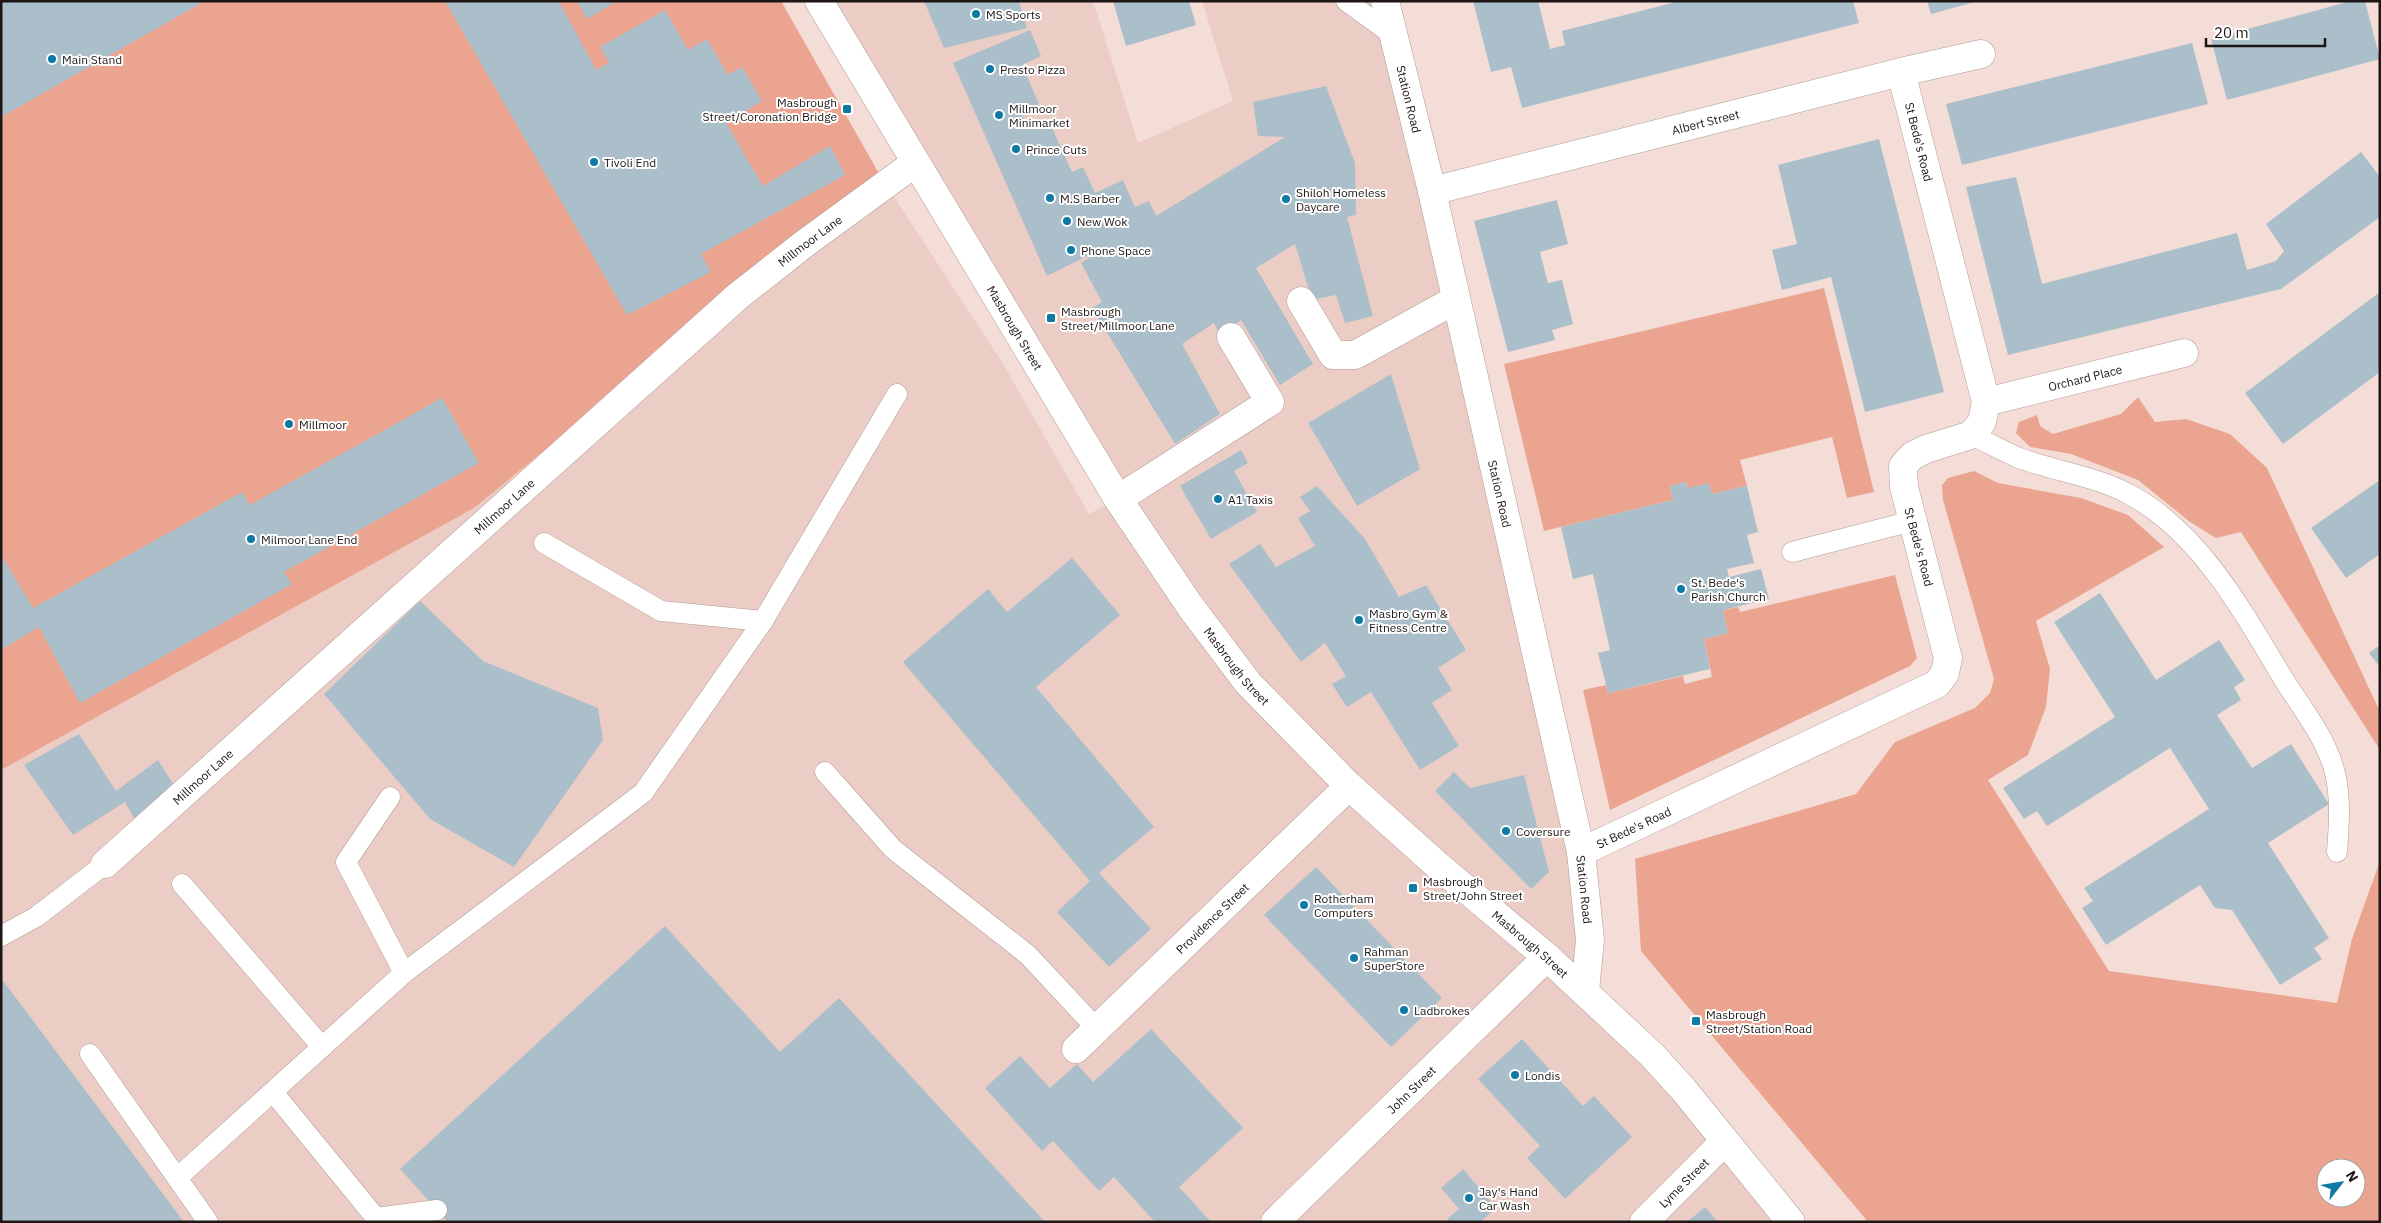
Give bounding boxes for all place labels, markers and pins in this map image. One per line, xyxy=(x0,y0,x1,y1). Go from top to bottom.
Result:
place label: MS Sports xyxy=(986,7,1041,22)
marker: MS Sports xyxy=(970,8,982,20)
place label: Main Stand xyxy=(62,52,122,67)
marker: Main Stand xyxy=(46,53,58,65)
place label: Presto Pizza xyxy=(1000,62,1066,77)
marker: Presto Pizza xyxy=(984,63,996,75)
place label: Masbrough Street/Coronation Bridge xyxy=(703,95,837,124)
place label: Millmoor Minimarket xyxy=(1009,101,1070,130)
marker: Masbrough Street/Coronation Bridge xyxy=(841,103,853,115)
marker: Millmoor Minimarket xyxy=(993,109,1005,121)
place label: Prince Cuts xyxy=(1026,142,1087,157)
marker: Prince Cuts xyxy=(1010,143,1022,155)
place label: Tivoli End xyxy=(604,155,656,170)
marker: Tivoli End xyxy=(588,156,600,168)
place label: Shiloh Homeless Daycare xyxy=(1296,185,1386,214)
place label: M.S Barber xyxy=(1060,191,1120,206)
marker: M.S Barber xyxy=(1044,192,1056,204)
marker: Shiloh Homeless Daycare xyxy=(1280,193,1292,205)
place label: New Wok xyxy=(1077,214,1128,229)
marker: New Wok xyxy=(1061,215,1073,227)
place label: Phone Space xyxy=(1081,243,1151,258)
marker: Phone Space xyxy=(1065,244,1077,256)
place label: Masbrough Street/Millmoor Lane xyxy=(1061,304,1175,333)
marker: Masbrough Street/Millmoor Lane xyxy=(1045,312,1057,324)
place label: Millmoor xyxy=(299,417,347,432)
marker: Millmoor xyxy=(283,418,295,430)
place label: A1 Taxis xyxy=(1228,492,1273,507)
marker: A1 Taxis xyxy=(1212,493,1224,505)
place label: Milmoor Lane End xyxy=(261,532,358,547)
marker: Milmoor Lane End xyxy=(245,533,257,545)
place label: St. Bede's Parish Church xyxy=(1691,575,1766,604)
marker: St. Bede's Parish Church xyxy=(1675,583,1687,595)
place label: Masbro Gym & Fitness Centre xyxy=(1369,606,1448,635)
marker: Masbro Gym & Fitness Centre xyxy=(1353,614,1365,626)
place label: Coversure xyxy=(1516,824,1571,839)
marker: Coversure xyxy=(1500,825,1512,837)
place label: Masbrough Street/John Street xyxy=(1423,874,1523,903)
marker: Masbrough Street/John Street xyxy=(1407,882,1419,894)
place label: Rotherham Computers xyxy=(1314,891,1374,920)
marker: Rotherham Computers xyxy=(1298,899,1310,911)
place label: Rahman SuperStore xyxy=(1364,944,1425,973)
marker: Rahman SuperStore xyxy=(1348,952,1360,964)
place label: Ladbrokes xyxy=(1414,1003,1470,1018)
marker: Ladbrokes xyxy=(1398,1004,1410,1016)
place label: Masbrough Street/Station Road xyxy=(1706,1007,1812,1036)
marker: Masbrough Street/Station Road xyxy=(1690,1015,1702,1027)
place label: Londis xyxy=(1525,1068,1560,1083)
marker: Londis xyxy=(1509,1069,1521,1081)
place label: Jay's Hand Car Wash xyxy=(1479,1184,1538,1213)
marker: Jay's Hand Car Wash xyxy=(1463,1192,1475,1204)

